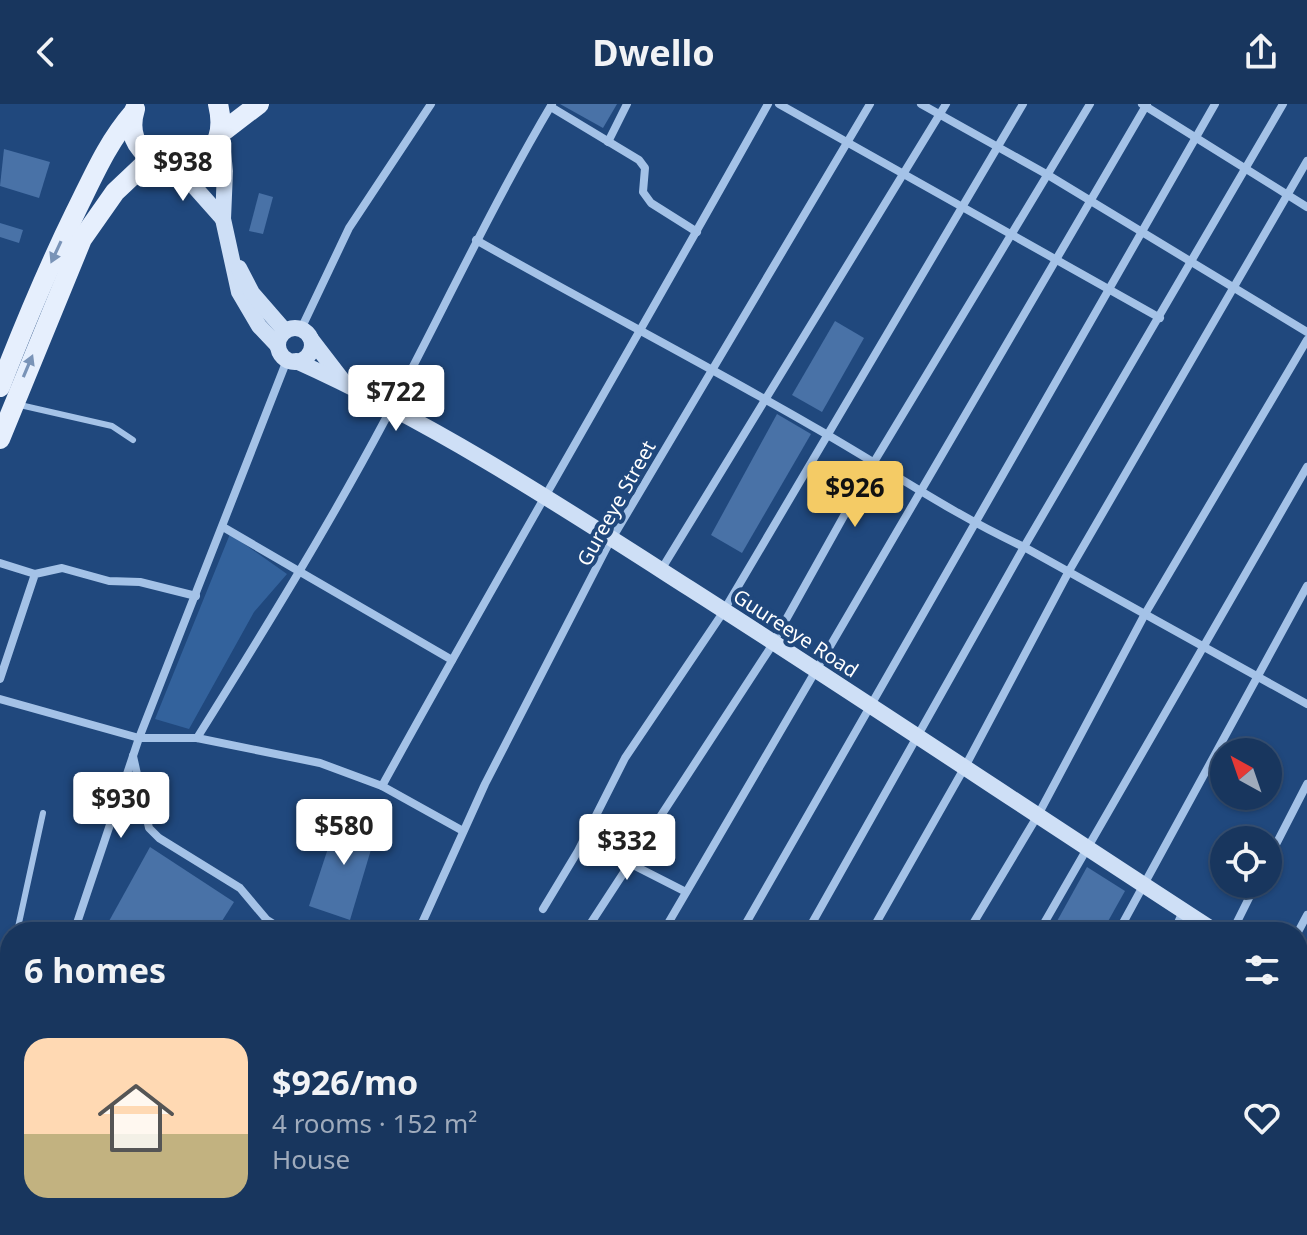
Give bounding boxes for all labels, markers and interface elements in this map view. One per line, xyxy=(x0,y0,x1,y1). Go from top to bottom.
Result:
text: Dwello xyxy=(592,28,715,77)
icon: back xyxy=(24,30,68,74)
icon: share xyxy=(1239,30,1283,74)
pin: $938 xyxy=(136,135,230,203)
text: $938 xyxy=(153,143,213,179)
one-way arrow xyxy=(49,240,63,264)
one-way arrow xyxy=(22,354,35,378)
pin: $722 xyxy=(349,365,443,433)
text: $722 xyxy=(366,373,426,409)
street label: Gureeye Street xyxy=(570,435,662,571)
pin: $926 xyxy=(808,461,902,529)
text: $926 xyxy=(825,469,885,505)
street label: Guureeye Road xyxy=(728,582,864,684)
north arrow xyxy=(1210,738,1282,810)
map controls xyxy=(1210,738,1282,898)
pin: $930 xyxy=(74,772,168,840)
text: $930 xyxy=(91,780,151,816)
pin: $580 xyxy=(297,799,391,867)
text: $580 xyxy=(314,807,374,843)
pin: $332 xyxy=(580,814,674,882)
text: $332 xyxy=(597,822,657,858)
button: locate xyxy=(1210,826,1282,898)
text: 6 homes xyxy=(24,947,166,993)
icon: filters xyxy=(1240,948,1284,992)
text: $926/mo xyxy=(272,1059,418,1105)
icon: home xyxy=(88,1070,184,1166)
icon: heart xyxy=(1240,1096,1284,1140)
text: 4 rooms · 152 m² xyxy=(272,1105,477,1141)
text: House xyxy=(272,1141,350,1177)

